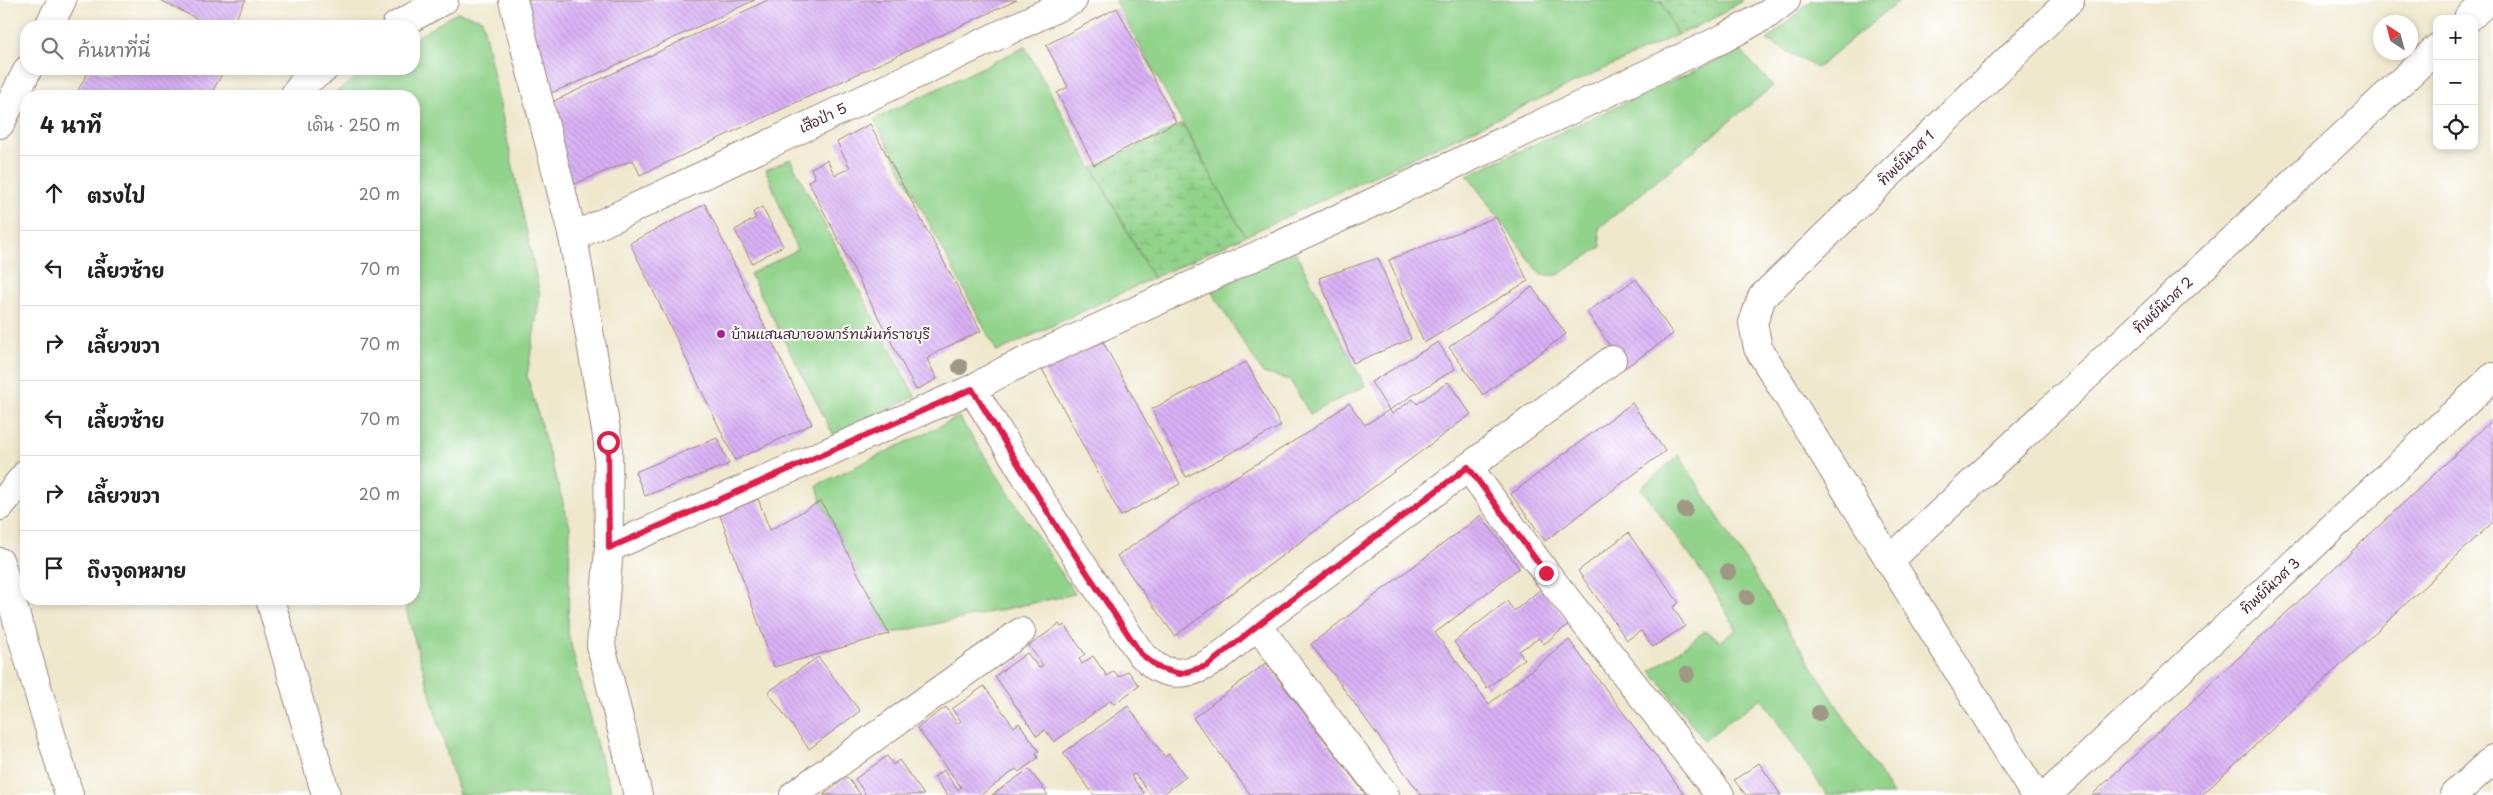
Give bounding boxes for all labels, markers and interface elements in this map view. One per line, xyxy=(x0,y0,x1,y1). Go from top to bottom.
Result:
north arrow xyxy=(2373,15,2418,60)
map controls xyxy=(2433,15,2478,150)
button: + xyxy=(2433,15,2478,60)
search box xyxy=(20,20,420,75)
icon: search xyxy=(38,34,66,62)
text: ค้นหาที่นี่ xyxy=(78,35,150,63)
button: − xyxy=(2433,60,2478,105)
street label: เสือป่า 5 xyxy=(795,97,850,138)
button: locate xyxy=(2433,105,2478,150)
text: 4 นาที xyxy=(40,108,102,140)
text: เดิน · 250 m xyxy=(307,112,400,136)
street label: ทิพย์นิเวศ 1 xyxy=(1873,125,1939,190)
icon: ahead xyxy=(40,179,68,207)
text: ตรงไป xyxy=(87,181,145,209)
text: 20 m xyxy=(359,181,400,205)
icon: left xyxy=(40,254,68,282)
text: เลี้ยวซ้าย xyxy=(87,256,164,284)
text: 70 m xyxy=(360,256,400,280)
street label: ทิพย์นิเวศ 2 xyxy=(2128,271,2197,338)
place label: บ้านแสนสบายอพาร์ทเม้นท์ราชบุรี xyxy=(731,323,930,344)
marker: บ้านแสนสบายอพาร์ทเม้นท์ราชบุรี xyxy=(715,328,727,340)
icon: right xyxy=(40,329,68,357)
text: เลี้ยวขวา xyxy=(87,331,160,359)
text: 70 m xyxy=(360,331,400,355)
icon: left xyxy=(40,404,68,432)
text: เลี้ยวซ้าย xyxy=(87,406,164,434)
text: 70 m xyxy=(360,406,400,430)
route start xyxy=(597,431,620,454)
icon: right xyxy=(40,479,68,507)
text: เลี้ยวขวา xyxy=(87,481,160,509)
text: 20 m xyxy=(359,481,400,505)
street label: ทิพย์นิเวศ 3 xyxy=(2235,553,2304,619)
icon: arrive xyxy=(40,554,68,582)
text: ถึงจุดหมาย xyxy=(87,556,186,584)
route end xyxy=(1535,562,1558,585)

